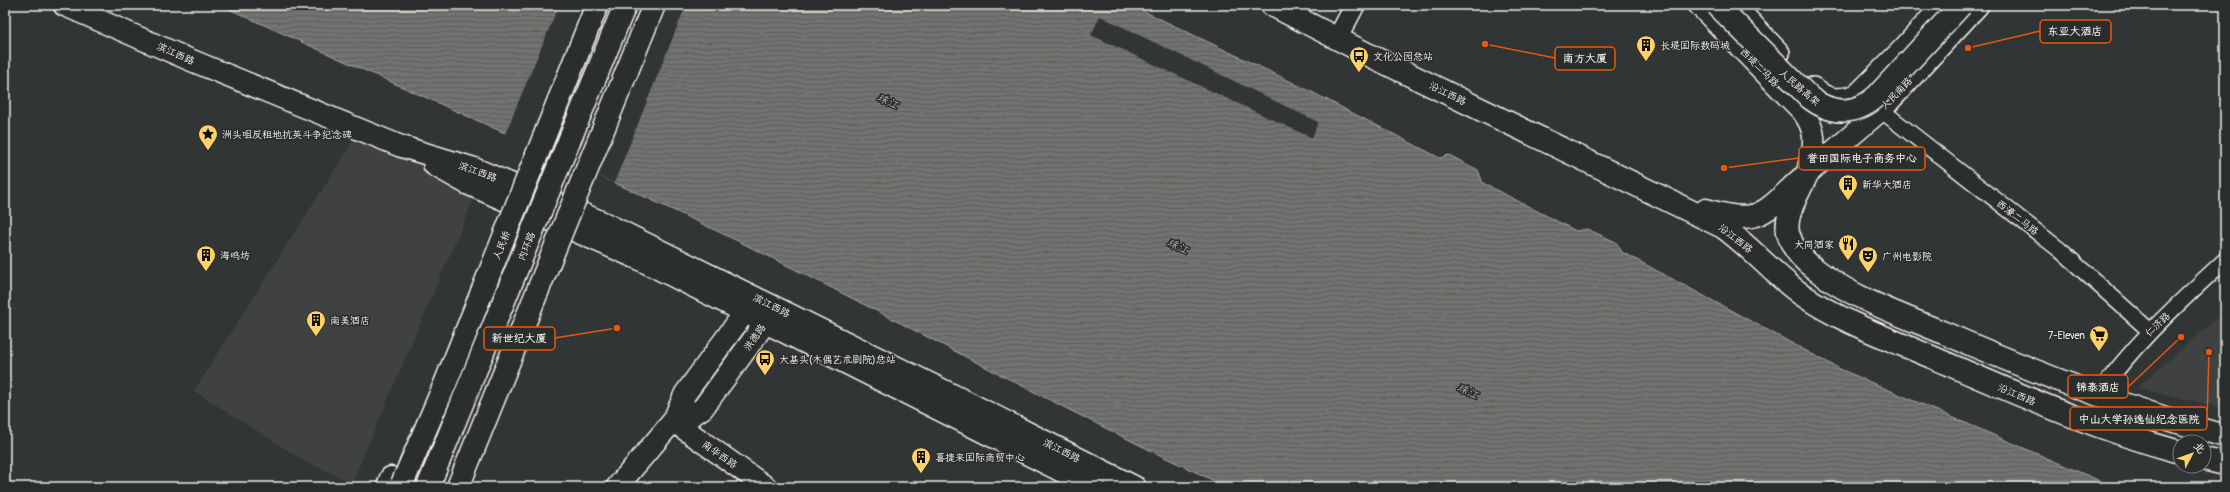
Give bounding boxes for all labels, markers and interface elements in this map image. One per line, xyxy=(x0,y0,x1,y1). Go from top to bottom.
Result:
callout: 东亚大酒店 xyxy=(2040,20,2111,43)
text: 东亚大酒店 xyxy=(2048,25,2103,38)
building icon: 长堤国际数码城 xyxy=(1635,34,1657,62)
street label: 滨江西路 xyxy=(155,40,196,68)
place label: 长堤国际数码城 xyxy=(1660,40,1730,52)
bus stop icon: 文化公园总站 xyxy=(1348,45,1370,73)
street label: 西堤二马路 xyxy=(1737,46,1781,90)
callout: 南方大厦 xyxy=(1555,47,1615,70)
place label: 文化公园总站 xyxy=(1373,51,1433,63)
text: 南方大厦 xyxy=(1563,52,1607,65)
street label: 人民路高架 xyxy=(1777,67,1822,109)
street label: 人民南路 xyxy=(1879,75,1915,112)
street label: 沿江西路 xyxy=(1427,80,1468,108)
water label: 珠江 xyxy=(875,91,901,113)
place icon: 洲头咀反租地抗英斗争纪念碑 xyxy=(197,123,219,151)
place label: 洲头咀反租地抗英斗争纪念碑 xyxy=(222,129,352,141)
callout: 誉田国际电子商务中心 xyxy=(1799,147,1925,170)
text: 誉田国际电子商务中心 xyxy=(1807,152,1917,165)
street label: 滨江西路 xyxy=(457,159,499,184)
building icon: 新华大酒店 xyxy=(1837,173,1859,201)
place label: 新华大酒店 xyxy=(1862,179,1912,191)
street label: 西濠二马路 xyxy=(1994,198,2041,238)
street label: 沿江西路 xyxy=(1716,222,1755,256)
street label: 人民桥 xyxy=(491,229,513,262)
street label: 内环路 xyxy=(516,230,538,263)
restaurant icon: 大同酒家 xyxy=(1837,233,1859,261)
water label: 珠江 xyxy=(1165,236,1191,258)
place label: 大同酒家 xyxy=(1794,239,1834,251)
building icon: 海鸣坊 xyxy=(195,244,217,272)
theatre icon: 广州电影院 xyxy=(1857,245,1879,273)
place label: 海鸣坊 xyxy=(220,250,250,262)
place label: 广州电影院 xyxy=(1882,251,1932,263)
street label: 滨江西路 xyxy=(751,291,792,320)
building icon: 南美酒店 xyxy=(305,309,327,337)
street label: 仁济路 xyxy=(2143,310,2173,339)
place label: 南美酒店 xyxy=(330,315,370,327)
street label: 洪德路 xyxy=(741,322,768,353)
supermarket icon: 7-Eleven xyxy=(2088,324,2110,352)
callout: 新世纪大厦 xyxy=(484,327,555,350)
place label: 7-Eleven xyxy=(2048,330,2085,342)
text: 新世纪大厦 xyxy=(492,332,547,345)
bus stop icon: 大基头(木偶艺术剧院)总站 xyxy=(754,348,776,376)
place label: 大基头(木偶艺术剧院)总站 xyxy=(779,354,896,366)
callout: 锦泰酒店 xyxy=(2068,375,2128,398)
water label: 珠江 xyxy=(1455,381,1481,403)
text: 锦泰酒店 xyxy=(2076,381,2120,394)
street label: 沿江西路 xyxy=(1996,382,2037,408)
callout: 中山大学孙逸仙纪念医院 xyxy=(2070,407,2207,430)
text: 中山大学孙逸仙纪念医院 xyxy=(2079,413,2200,426)
north arrow xyxy=(2172,434,2212,474)
street label: 滨江西路 xyxy=(1041,436,1082,465)
street label: 南华西路 xyxy=(700,438,739,471)
text: 北 xyxy=(2191,439,2208,456)
building icon: 喜捷来国际商贸中心 xyxy=(910,446,932,474)
place label: 喜捷来国际商贸中心 xyxy=(935,452,1025,464)

